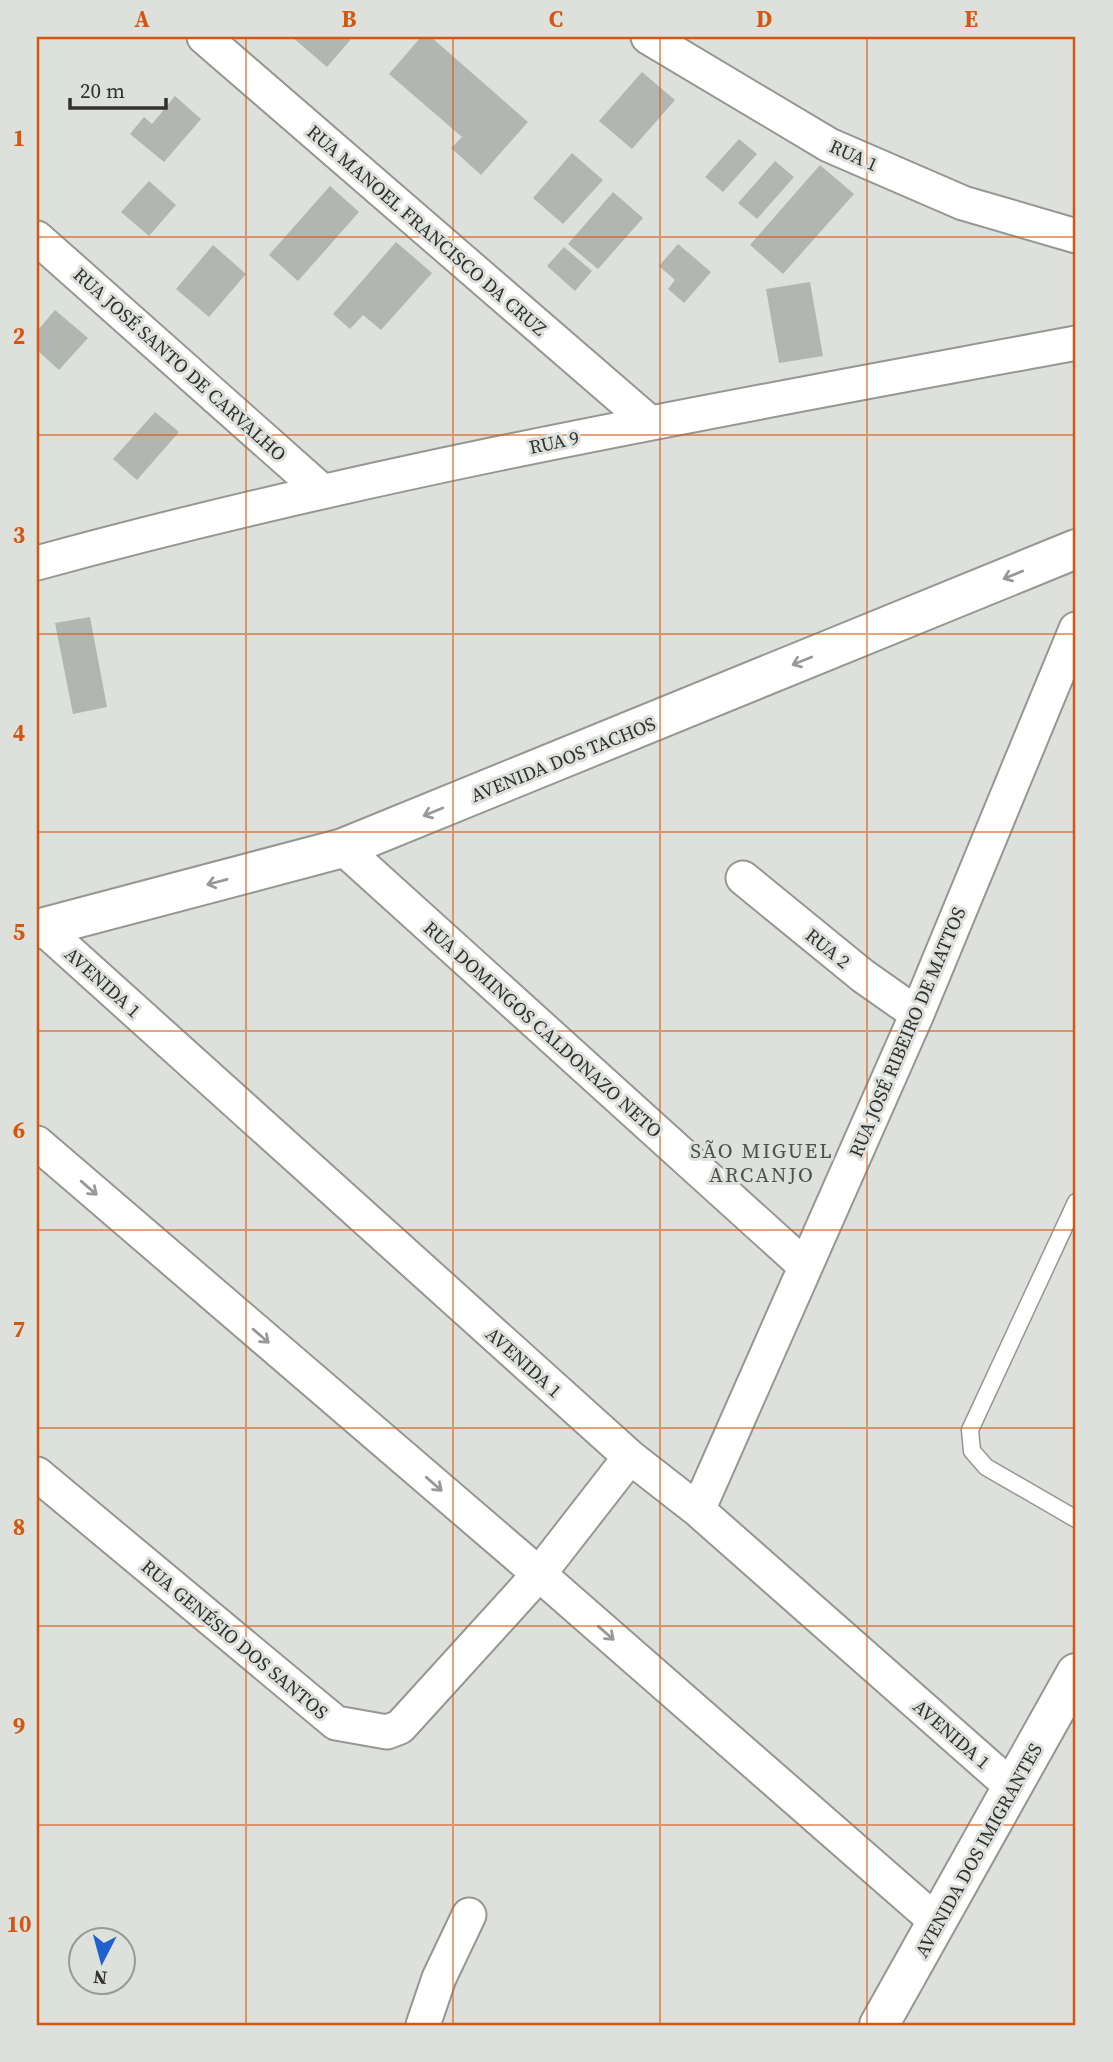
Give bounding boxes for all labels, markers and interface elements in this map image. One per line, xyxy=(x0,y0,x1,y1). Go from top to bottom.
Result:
text: A xyxy=(134,3,150,35)
text: B xyxy=(342,3,357,35)
text: C xyxy=(549,3,563,35)
text: D xyxy=(756,3,772,35)
text: E xyxy=(964,3,978,35)
scale bar xyxy=(70,66,166,110)
text: 20 m xyxy=(80,76,125,105)
street label: RUA MANOEL FRANCISCO DA CRUZ xyxy=(302,119,553,342)
text: 1 xyxy=(13,122,25,154)
street label: RUA 1 xyxy=(826,133,882,177)
street label: RUA JOSÉ SANTO DE CARVALHO xyxy=(68,261,292,467)
text: 2 xyxy=(13,320,25,352)
street label: RUA 9 xyxy=(527,424,581,460)
text: 3 xyxy=(13,519,25,551)
one-way arrow xyxy=(1003,570,1024,583)
one-way arrow xyxy=(792,655,814,668)
street label: AVENIDA DOS TACHOS xyxy=(467,710,659,808)
text: 4 xyxy=(13,717,25,749)
one-way arrow xyxy=(423,806,444,819)
one-way arrow xyxy=(206,876,229,889)
street label: RUA JOSÉ RIBEIRO DE MATTOS xyxy=(842,903,972,1161)
street label: RUA DOMINGOS CALDONAZO NETO xyxy=(418,915,668,1143)
text: 5 xyxy=(13,916,25,948)
street label: RUA 2 xyxy=(800,922,856,974)
street label: AVENIDA 1 xyxy=(59,941,147,1023)
text: 6 xyxy=(13,1114,25,1146)
district label: SÃO MIGUEL ARCANJO xyxy=(690,1136,834,1189)
one-way arrow xyxy=(79,1180,97,1196)
text: 7 xyxy=(13,1313,25,1345)
street label: AVENIDA 1 xyxy=(480,1321,568,1403)
one-way arrow xyxy=(252,1328,270,1344)
one-way arrow xyxy=(424,1476,442,1492)
text: 8 xyxy=(13,1511,25,1543)
street label: RUA GENÉSIO DOS SANTOS xyxy=(136,1553,334,1725)
one-way arrow xyxy=(597,1625,615,1641)
street label: AVENIDA 1 xyxy=(908,1693,996,1775)
text: 9 xyxy=(13,1710,25,1742)
street label: AVENIDA DOS IMIGRANTES xyxy=(908,1738,1048,1962)
text: 10 xyxy=(7,1908,31,1940)
north arrow xyxy=(66,1926,136,1996)
text: N xyxy=(92,1964,108,1992)

